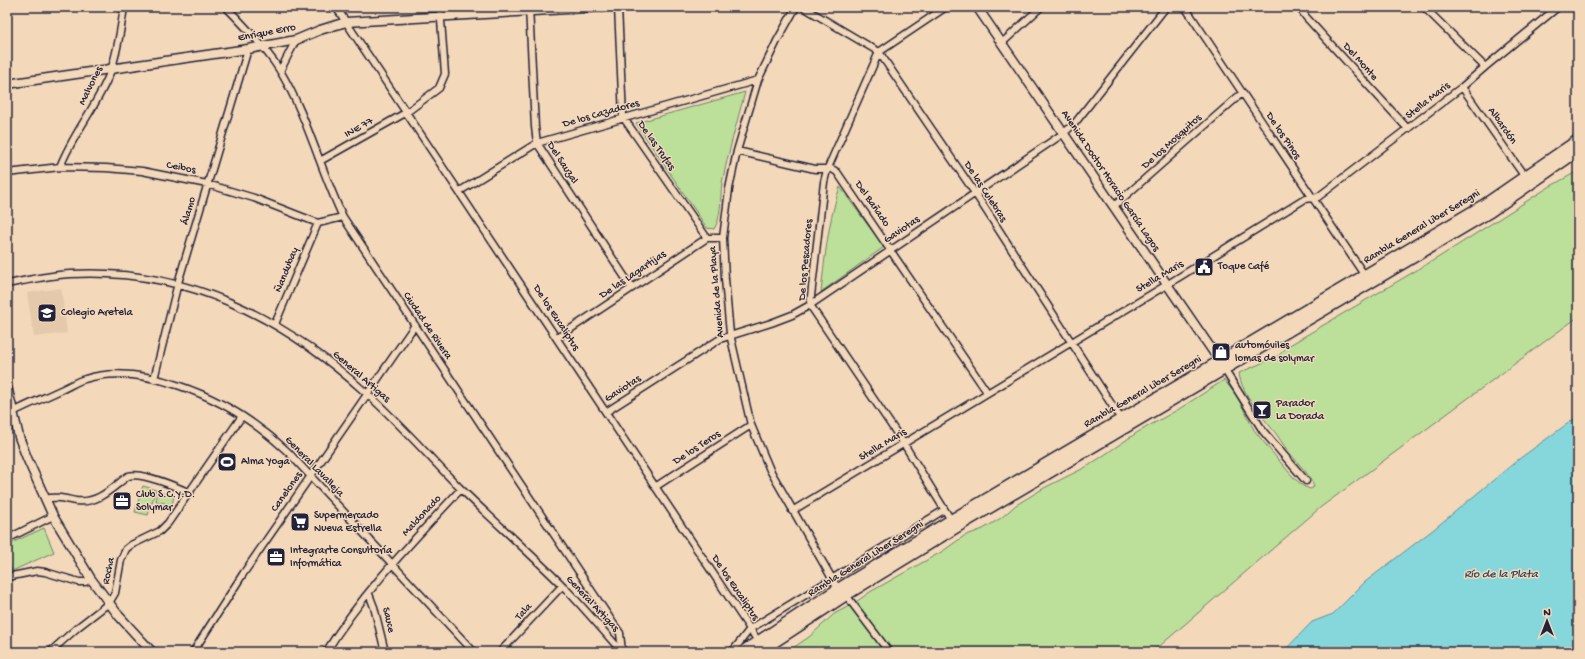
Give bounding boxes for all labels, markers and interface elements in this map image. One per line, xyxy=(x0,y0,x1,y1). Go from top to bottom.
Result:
street label: Enrique Erro xyxy=(237,21,297,44)
street label: Del Monte xyxy=(1339,40,1380,84)
street label: Malvones xyxy=(76,64,106,107)
street label: Stella Maris xyxy=(1403,79,1453,122)
street label: De los Cazadores xyxy=(560,97,642,131)
street label: Albardón xyxy=(1485,105,1519,147)
street label: Avenida Doctor Horacio García Lagos xyxy=(1058,108,1162,255)
street label: De los Pinos xyxy=(1262,110,1304,162)
street label: De los Mosquitos xyxy=(1139,111,1205,173)
street label: INE 77 xyxy=(343,115,376,141)
street label: De las Trufas xyxy=(634,118,679,174)
street label: Del Sauzal xyxy=(543,139,580,187)
street label: Ceibos xyxy=(165,159,198,177)
street label: De las Culebras xyxy=(960,159,1010,225)
street label: Del Bañado xyxy=(851,178,892,229)
street label: Rambla General Liber Seregni xyxy=(1362,187,1482,267)
street label: Álamo xyxy=(178,195,199,226)
street label: Gaviotas xyxy=(882,213,923,246)
street label: De los Pescadores xyxy=(796,218,816,302)
street label: Ñandubay xyxy=(273,245,302,294)
street label: Avenida de la Playa xyxy=(707,245,727,338)
street label: De las Lagartijas xyxy=(597,248,669,302)
public building icon: Toque Café xyxy=(1193,256,1215,278)
street label: Stella Maris xyxy=(1134,258,1187,296)
place label: Toque Café xyxy=(1217,260,1269,273)
street label: De los Eucaliptus xyxy=(530,282,582,354)
street label: Ciudad de Rivera xyxy=(400,290,454,363)
school or university icon: Colegio Aretela xyxy=(36,302,58,324)
place label: Colegio Aretela xyxy=(61,307,133,319)
place label: automóviles lomas de solymar xyxy=(1235,340,1315,365)
shop icon: automóviles lomas de solymar xyxy=(1210,341,1232,363)
street label: General Artigas xyxy=(330,349,393,406)
street label: Rambla General Liber Seregni xyxy=(1082,353,1204,431)
street label: Gaviotas xyxy=(603,372,644,405)
place label: Parador La Dorada xyxy=(1275,398,1325,423)
bar icon: Parador La Dorada xyxy=(1251,399,1273,421)
street label: Stella Maris xyxy=(857,426,910,464)
street label: De los Teros xyxy=(670,428,724,468)
street label: General Lavalleja xyxy=(282,434,347,500)
sports icon: Alma Yoga xyxy=(216,451,238,473)
place label: Alma Yoga xyxy=(241,456,291,468)
street label: Canelones xyxy=(269,469,306,514)
place label: Club S.C.Y.D. Solymar xyxy=(136,489,195,514)
office icon: Club S.C.Y.D. Solymar xyxy=(111,490,133,512)
street label: Maldonado xyxy=(400,493,444,539)
place label: Supermercado Nueva Estrella xyxy=(314,510,382,535)
supermarket icon: Supermercado Nueva Estrella xyxy=(289,511,311,533)
street label: Rambla General Liber Seregni xyxy=(806,518,926,600)
place label: Integrarte Consultoría Informática xyxy=(290,545,393,570)
office icon: Integrarte Consultoría Informática xyxy=(265,546,287,568)
street label: De los Eucaliptus xyxy=(708,552,762,624)
street label: Rocha xyxy=(100,556,118,586)
water label: Río de la Plata xyxy=(1464,568,1539,582)
street label: General Artigas xyxy=(563,573,622,635)
street label: Tala xyxy=(512,600,535,624)
north arrow xyxy=(1527,601,1567,641)
street label: Sauce xyxy=(379,606,397,634)
text: N xyxy=(1543,607,1551,619)

